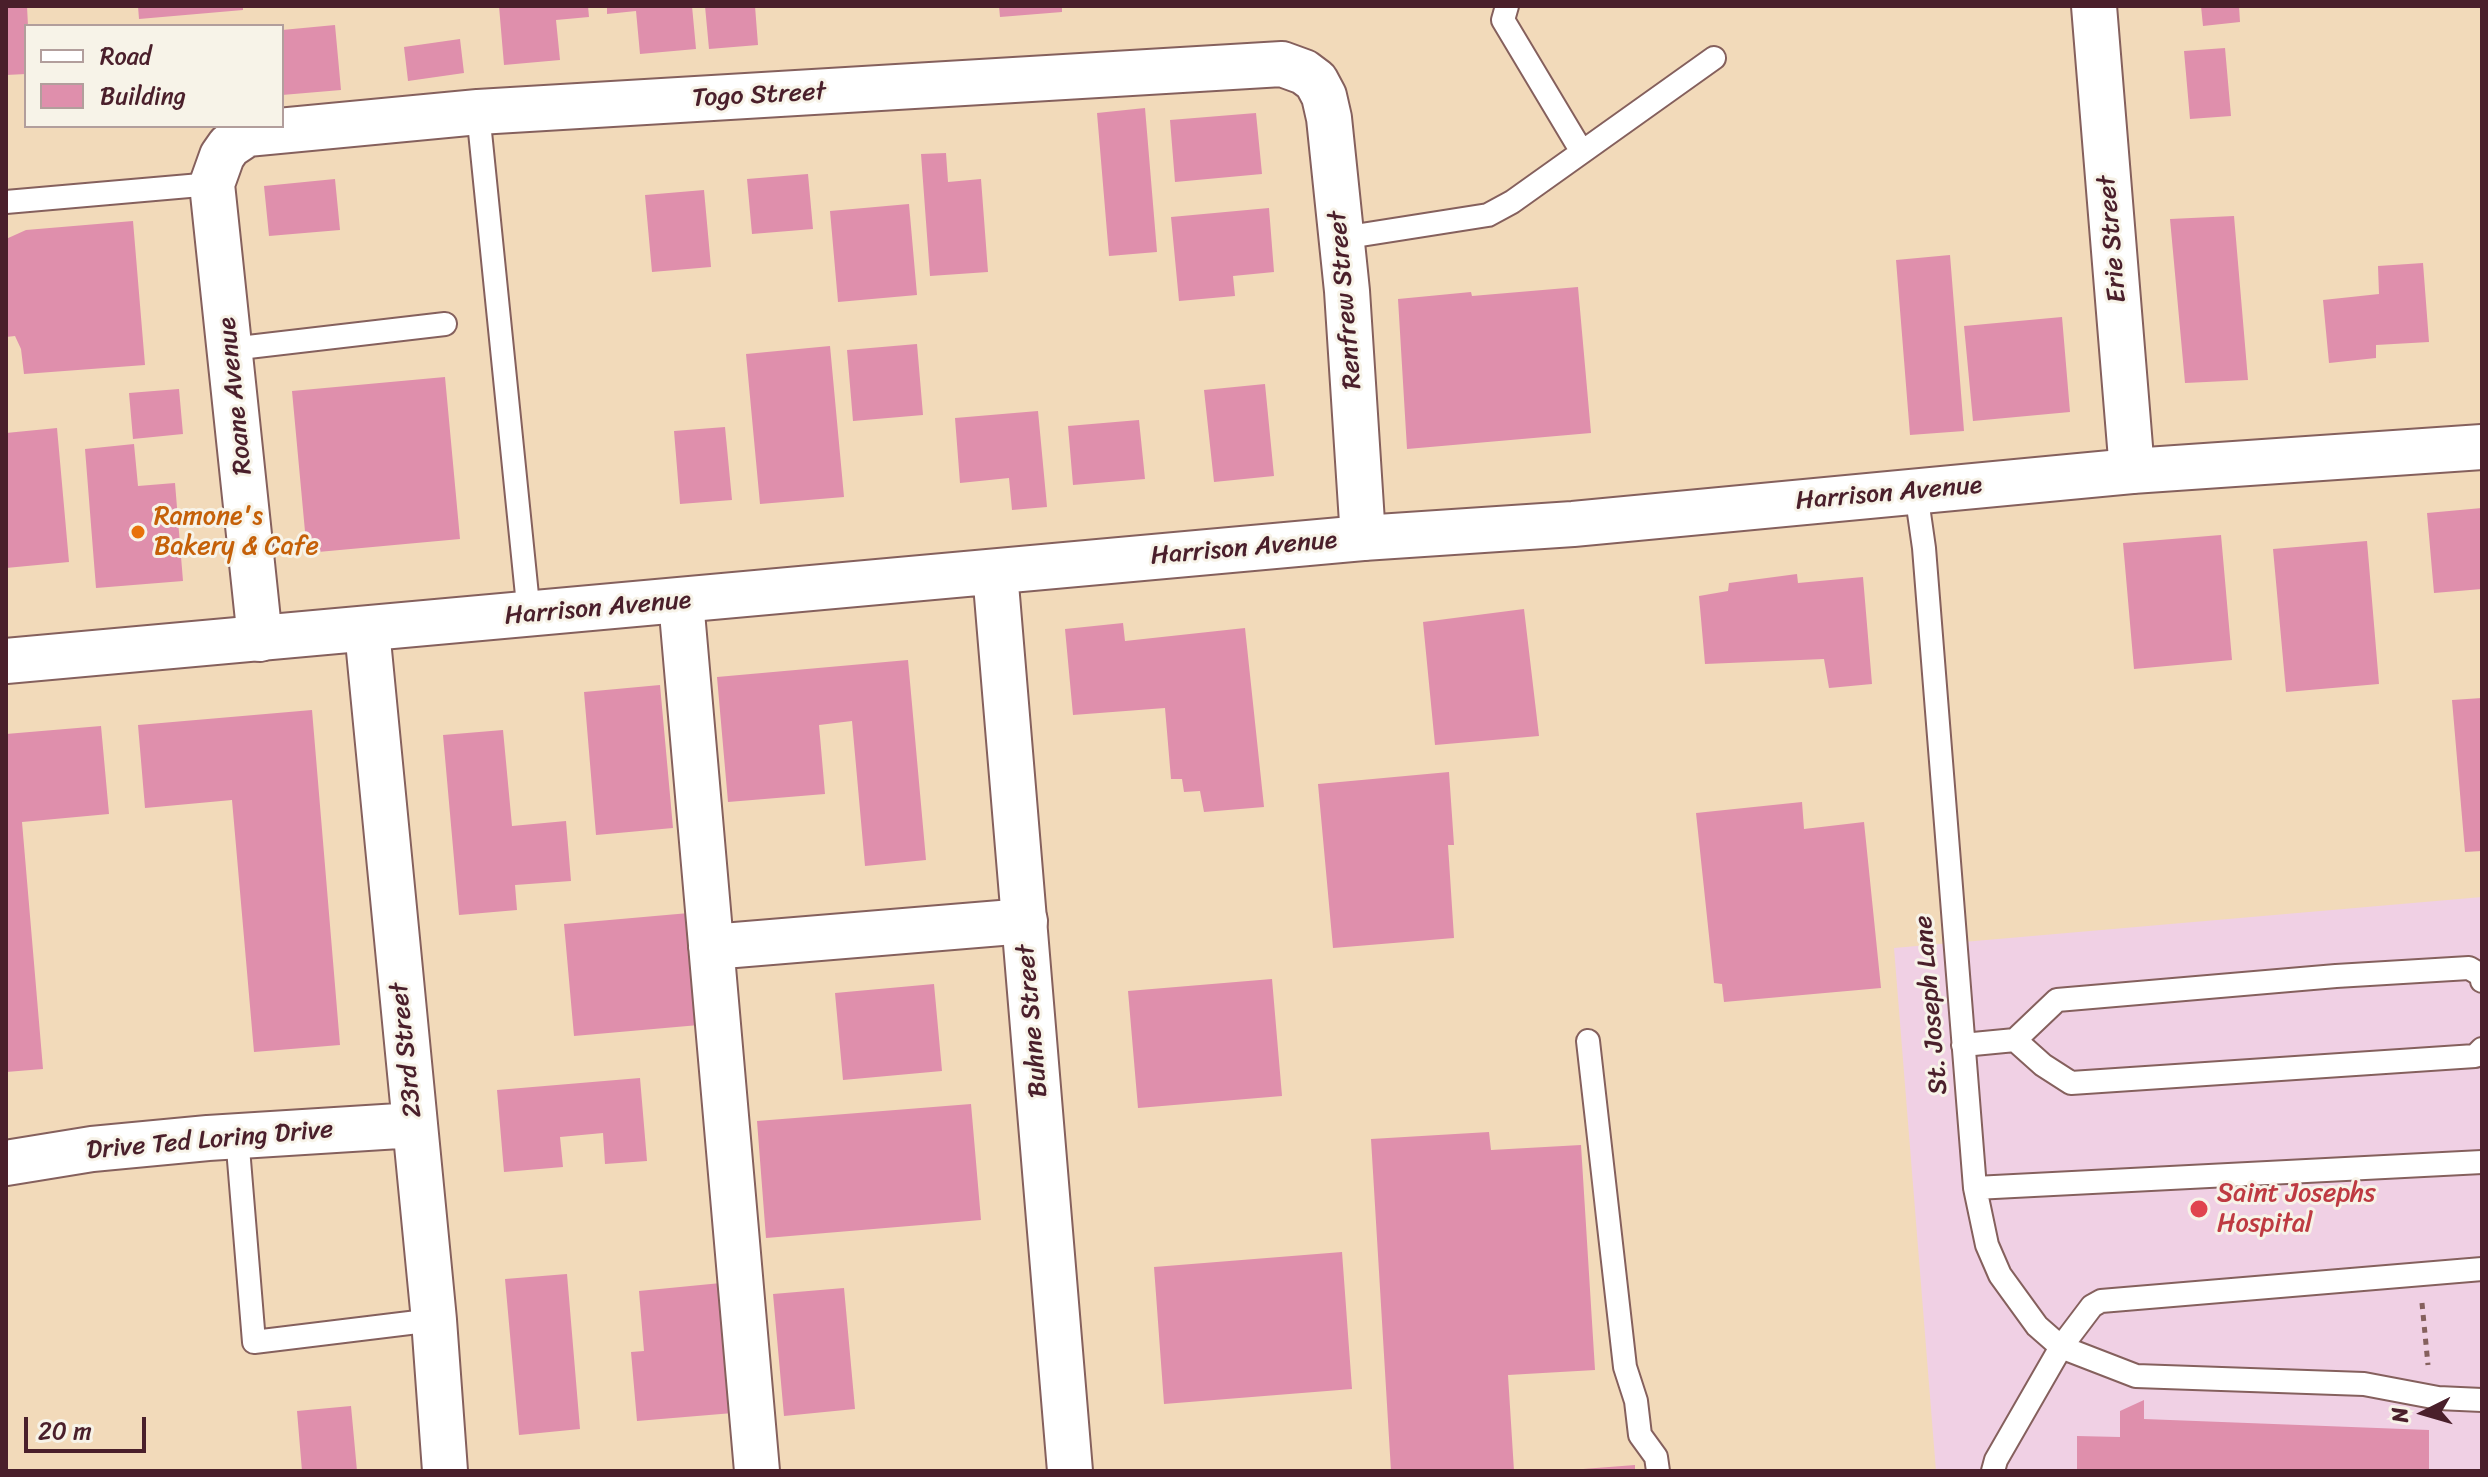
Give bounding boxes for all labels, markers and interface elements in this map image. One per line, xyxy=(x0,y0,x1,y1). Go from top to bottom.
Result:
legend xyxy=(24,24,284,128)
text: Road xyxy=(100,35,151,77)
text: Building xyxy=(100,75,186,117)
street label: Togo Street xyxy=(691,77,827,115)
street label: Erie Street xyxy=(2092,174,2134,304)
street label: Renfrew Street xyxy=(1323,210,1369,390)
street label: Roane Avenue xyxy=(212,316,260,476)
street label: Harrison Avenue xyxy=(1794,470,1984,518)
place label: Ramone's Bakery & Cafe xyxy=(154,501,319,562)
marker: Ramone's Bakery & Cafe xyxy=(129,523,147,541)
street label: Harrison Avenue xyxy=(1149,525,1339,573)
street label: Harrison Avenue xyxy=(503,585,693,633)
street label: St. Joseph Lane xyxy=(1909,914,1955,1096)
street label: Buhne Street xyxy=(1011,943,1055,1099)
street label: 23rd Street xyxy=(384,981,430,1119)
street label: Drive Ted Loring Drive xyxy=(85,1115,335,1167)
place label: Saint Josephs Hospital xyxy=(2217,1178,2376,1240)
marker: Saint Josephs Hospital xyxy=(2188,1198,2210,1220)
north arrow xyxy=(2384,1373,2464,1453)
scale bar xyxy=(28,1401,150,1451)
text: N xyxy=(2380,1406,2420,1424)
text: 20 m xyxy=(38,1410,92,1452)

